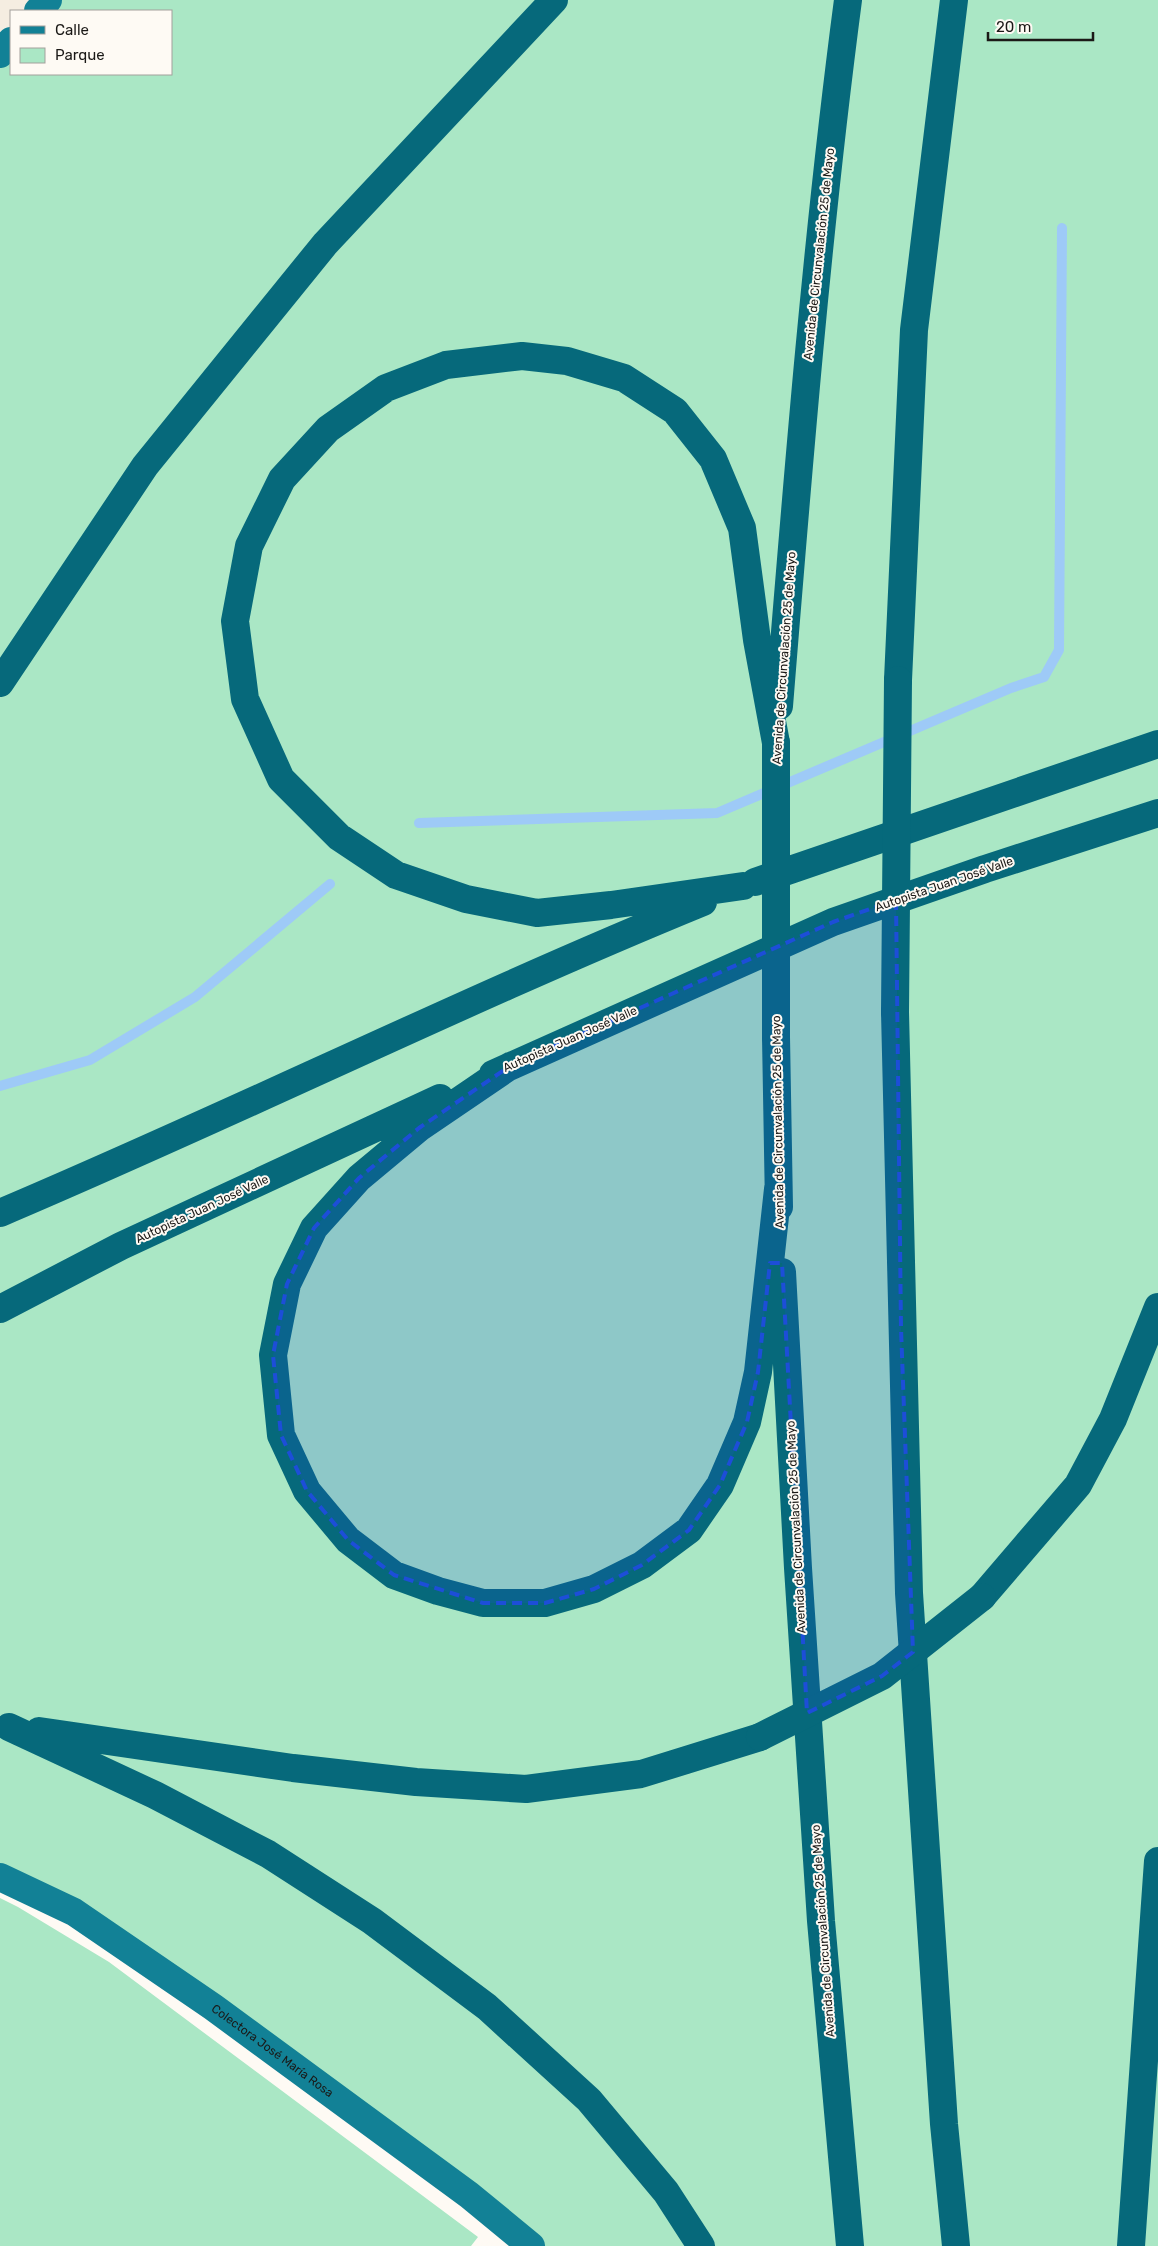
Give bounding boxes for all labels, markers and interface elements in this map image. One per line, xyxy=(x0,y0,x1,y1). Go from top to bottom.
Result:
legend xyxy=(10,10,172,75)
scale bar xyxy=(988,10,1093,42)
text: 20 m xyxy=(996,18,1031,36)
text: Calle xyxy=(55,21,89,39)
text: Parque xyxy=(55,46,105,64)
street label: Avenida de Circunvalación 25 de Mayo xyxy=(801,147,837,361)
street label: Avenida de Circunvalación 25 de Mayo xyxy=(770,551,798,765)
street label: Autopista Juan José Valle xyxy=(873,854,1015,914)
street label: Autopista Juan José Valle xyxy=(501,1003,639,1075)
street label: Avenida de Circunvalación 25 de Mayo xyxy=(769,1015,787,1229)
street label: Autopista Juan José Valle xyxy=(133,1172,271,1246)
street label: Avenida de Circunvalación 25 de Mayo xyxy=(783,1420,809,1634)
street label: Avenida de Circunvalación 25 de Mayo xyxy=(809,1824,837,2038)
street label: Colectora José María Rosa xyxy=(209,2001,336,2100)

